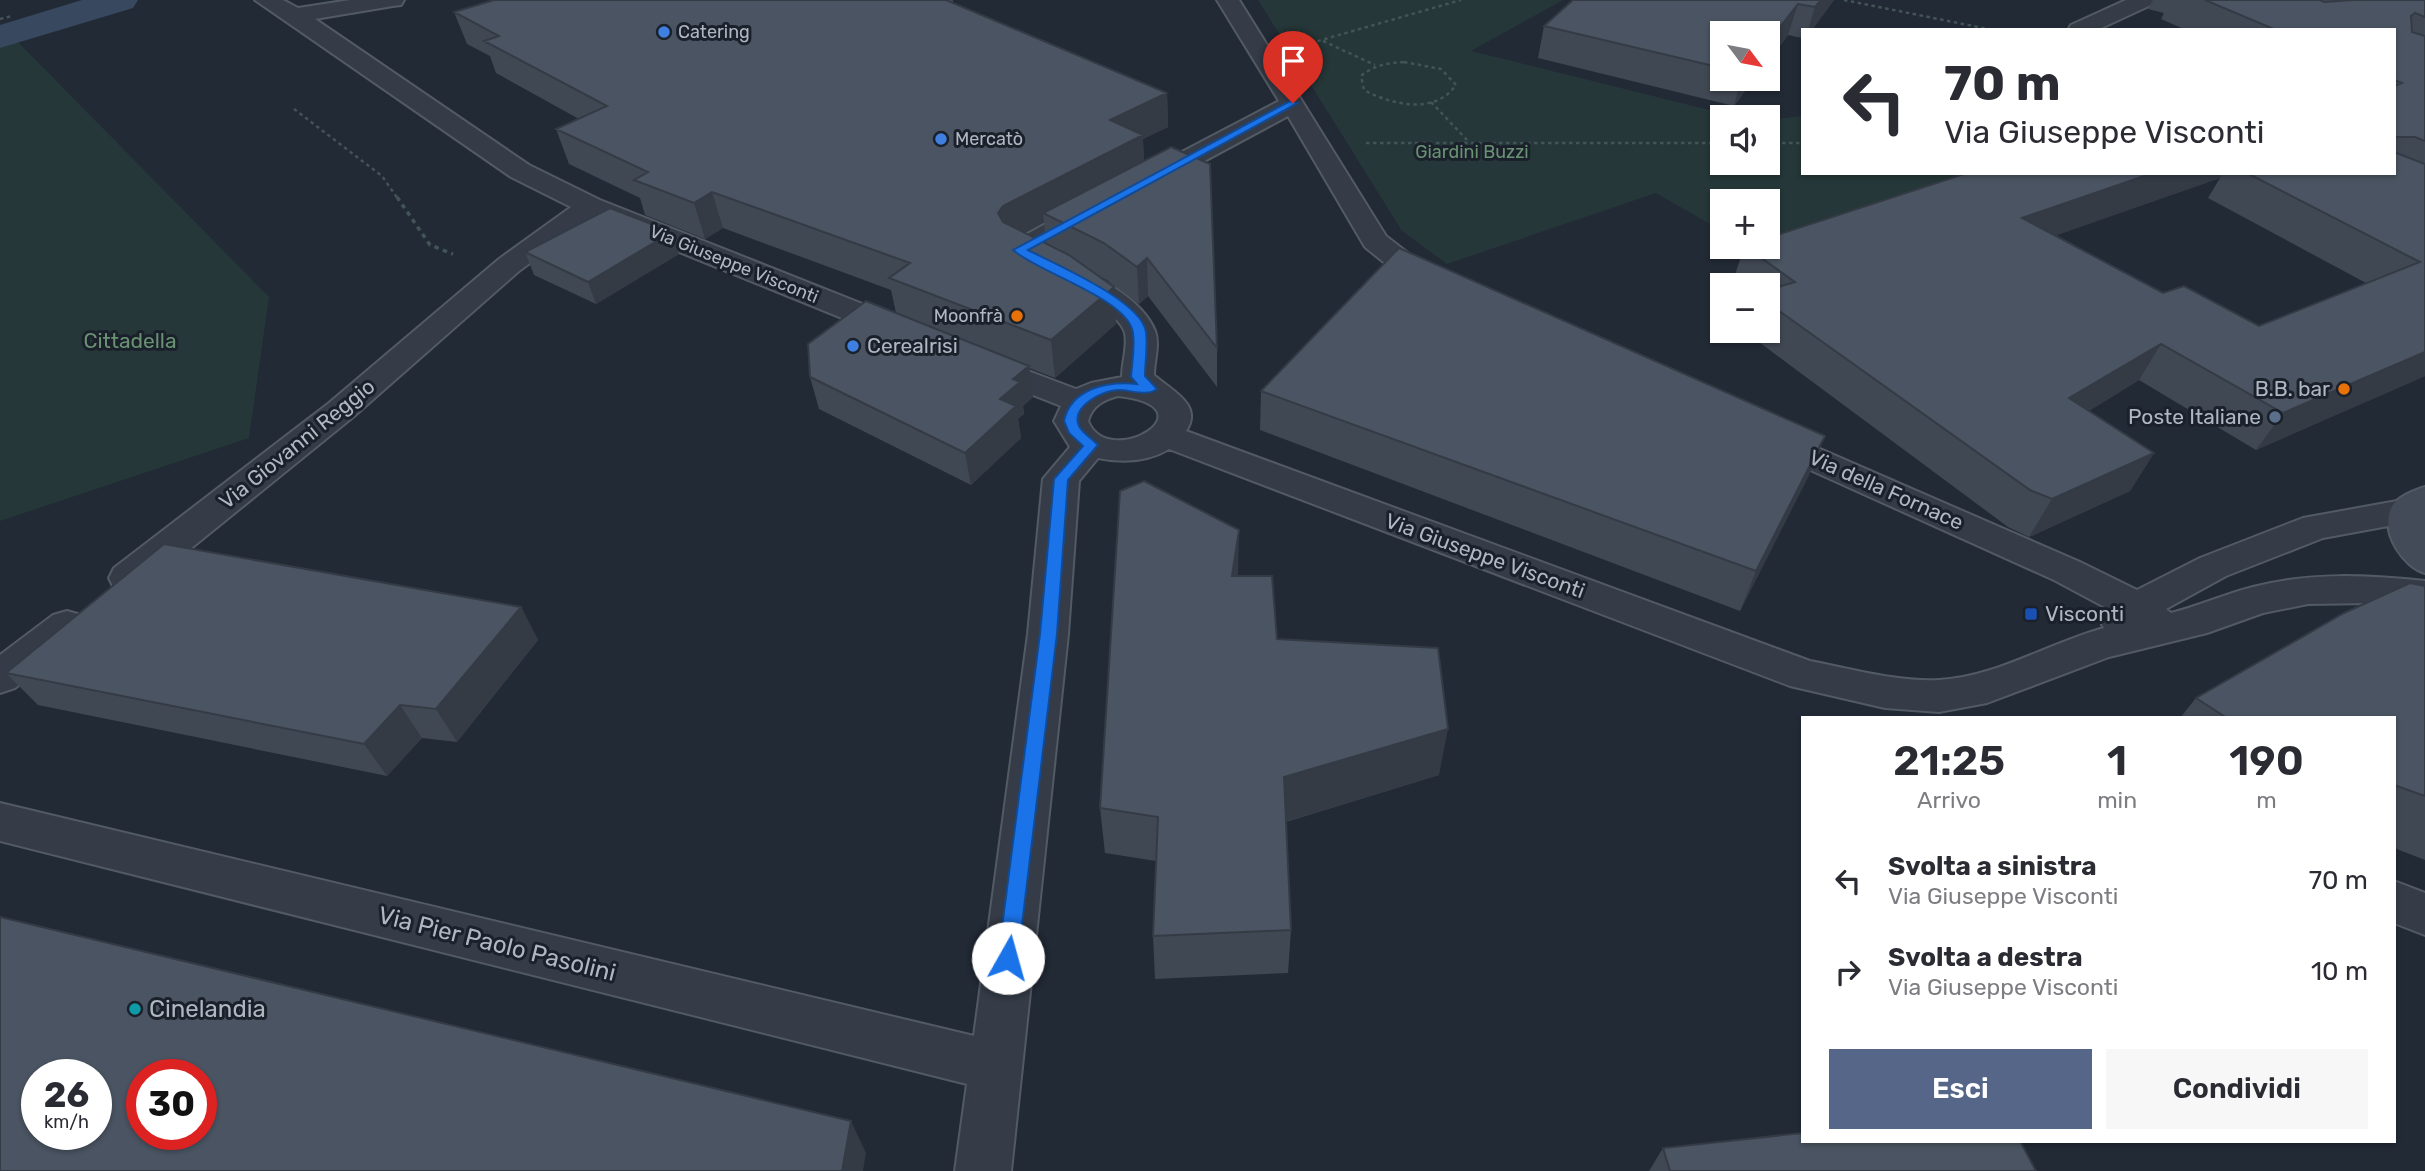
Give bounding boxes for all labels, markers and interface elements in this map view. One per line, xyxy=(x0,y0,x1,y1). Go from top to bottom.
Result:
place label: Catering xyxy=(678,21,750,43)
north arrow xyxy=(1710,21,1780,91)
map controls xyxy=(1710,21,1780,343)
marker: Catering xyxy=(656,24,672,40)
pin xyxy=(1263,31,1323,103)
icon: arrive xyxy=(1274,42,1312,80)
text: 70 m xyxy=(1944,54,2061,112)
icon: left xyxy=(1829,56,1920,147)
button: sound xyxy=(1710,105,1780,175)
text: Via Giuseppe Visconti xyxy=(1944,113,2265,151)
place label: Mercatò xyxy=(955,128,1023,150)
marker: Mercatò xyxy=(933,131,949,147)
park label: Giardini Buzzi xyxy=(1415,141,1529,163)
button: + xyxy=(1710,189,1780,259)
street label: Via Giuseppe Visconti xyxy=(646,220,822,308)
button: − xyxy=(1710,273,1780,343)
place label: Moonfrà xyxy=(934,305,1003,327)
marker: Moonfrà xyxy=(1009,308,1025,324)
park label: Cittadella xyxy=(83,328,177,353)
place label: Cerealrisi xyxy=(867,333,958,358)
marker: Cerealrisi xyxy=(845,338,861,354)
street label: Via Giovanni Reggio xyxy=(214,373,379,514)
place label: B.B. bar xyxy=(2255,376,2330,401)
marker: B.B. bar xyxy=(2336,381,2352,397)
place label: Poste Italiane xyxy=(2128,404,2261,429)
marker: Poste Italiane xyxy=(2267,409,2283,425)
street label: Via della Fornace xyxy=(1805,444,1967,535)
street label: Via Giuseppe Visconti xyxy=(1382,508,1588,603)
place label: Visconti xyxy=(2045,601,2124,626)
marker: Visconti xyxy=(2023,606,2039,622)
text: 21:25 xyxy=(1893,736,2005,786)
text: 1 xyxy=(2107,736,2127,786)
text: 190 xyxy=(2229,736,2304,786)
text: Arrivo xyxy=(1917,786,1981,814)
text: min xyxy=(2097,786,2137,814)
text: m xyxy=(2256,786,2277,814)
text: Svolta a sinistra xyxy=(1888,851,2097,882)
icon: left xyxy=(1829,862,1867,900)
text: 70 m xyxy=(2309,865,2368,896)
text: Via Giuseppe Visconti xyxy=(1888,882,2118,910)
street label: Via Pier Paolo Pasolini xyxy=(375,901,619,987)
position arrow xyxy=(971,921,1045,995)
text: Svolta a destra xyxy=(1888,942,2083,973)
icon: right xyxy=(1829,953,1867,991)
text: 10 m xyxy=(2311,956,2368,987)
text: Via Giuseppe Visconti xyxy=(1888,973,2118,1001)
place label: Cinelandia xyxy=(149,995,266,1023)
marker: Cinelandia xyxy=(127,1001,143,1017)
button: Esci xyxy=(1829,1049,2092,1129)
button: Condividi xyxy=(2106,1049,2368,1129)
speed limit sign: 30 xyxy=(126,1059,217,1150)
text: 26 xyxy=(44,1074,89,1116)
text: km/h xyxy=(44,1111,89,1133)

